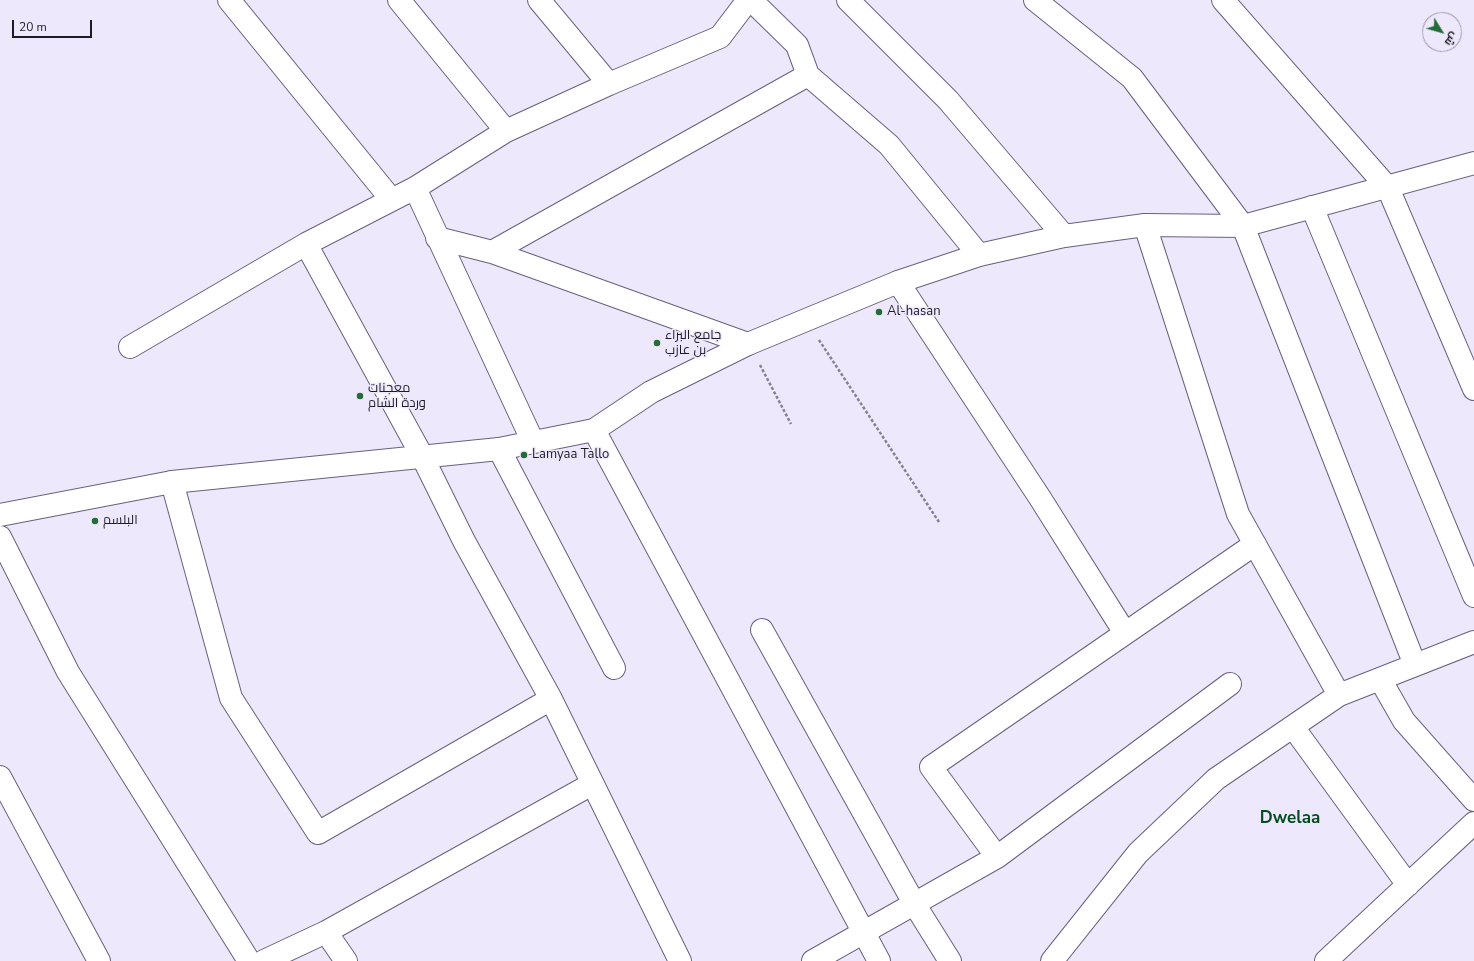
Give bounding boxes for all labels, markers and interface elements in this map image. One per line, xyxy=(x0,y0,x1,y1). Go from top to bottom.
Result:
scale bar xyxy=(14,12,94,38)
north arrow xyxy=(1422,12,1462,52)
text: 20 m xyxy=(19,19,47,35)
text: ش xyxy=(1441,29,1461,49)
place label: Al-hasan xyxy=(887,304,941,320)
marker: Al-hasan xyxy=(874,307,884,317)
place label: جامع البراء بن عازب xyxy=(665,328,721,359)
marker: جامع البراء بن عازب xyxy=(652,338,662,348)
place label: معجنات وردة الشام xyxy=(368,381,426,412)
marker: معجنات وردة الشام xyxy=(355,391,365,401)
place label: Lamyaa Tallo xyxy=(532,447,609,463)
marker: Lamyaa Tallo xyxy=(519,450,529,460)
place label: البلسم xyxy=(103,513,138,529)
marker: البلسم xyxy=(90,516,100,526)
district label: Dwelaa xyxy=(1260,809,1320,829)

